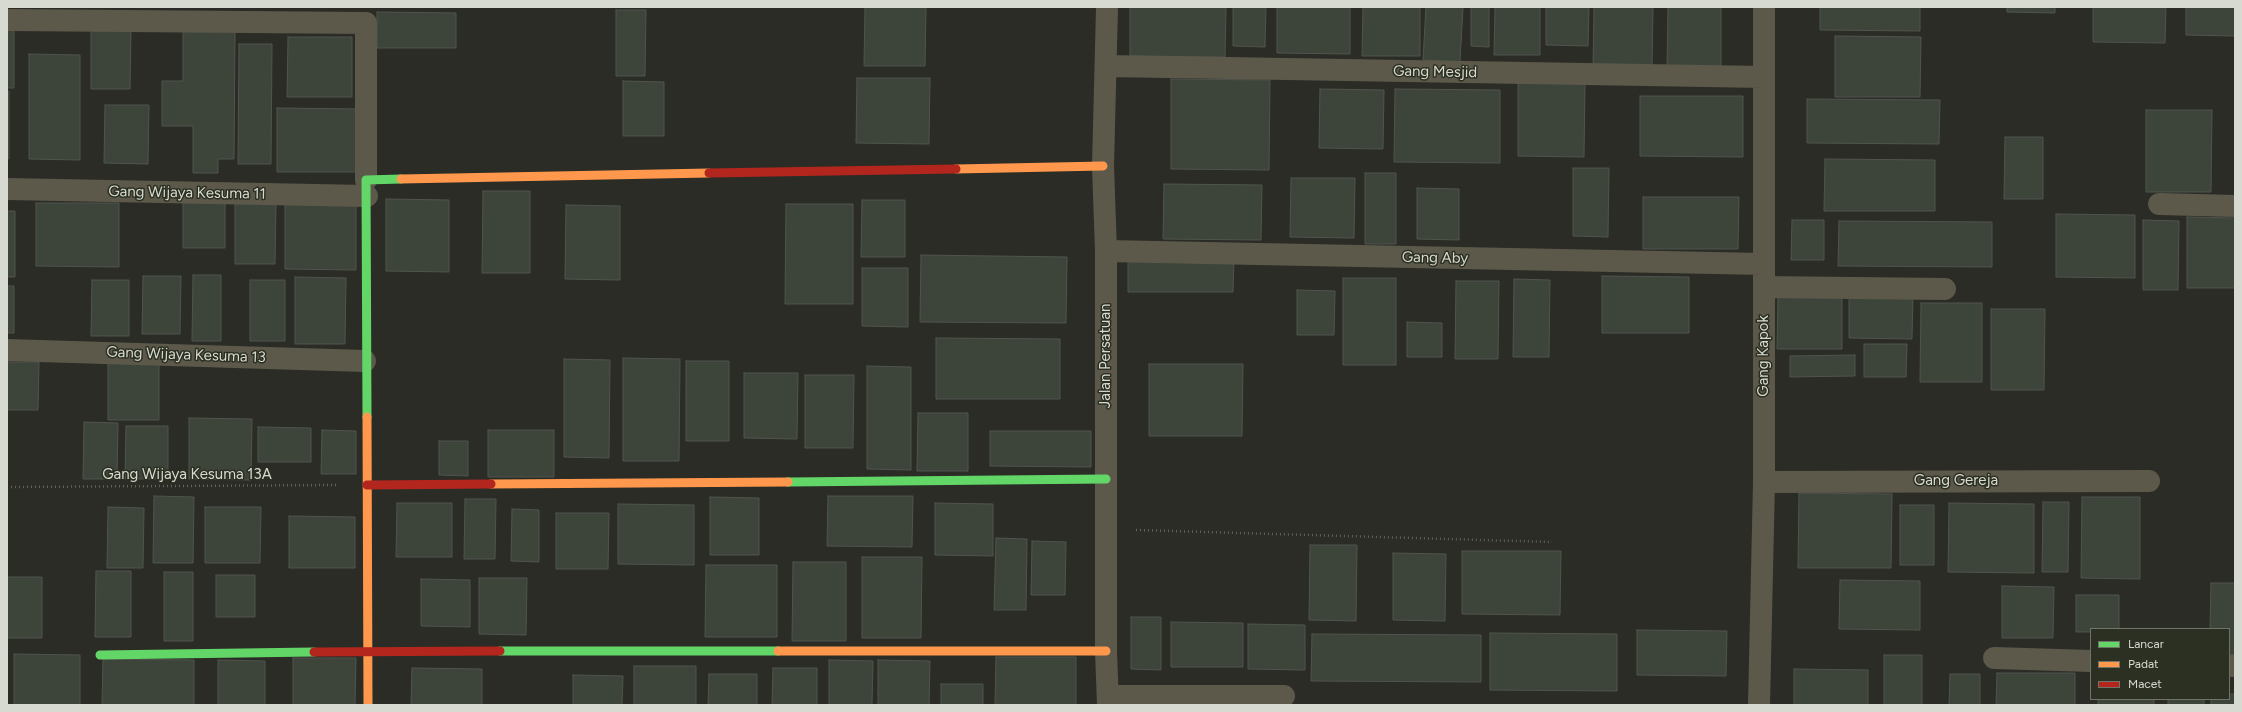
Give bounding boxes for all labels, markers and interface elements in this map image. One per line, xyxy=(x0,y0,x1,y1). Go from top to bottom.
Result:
street label: Gang Mesjid xyxy=(1393,62,1477,82)
street label: Gang Wijaya Kesuma 11 xyxy=(108,183,266,203)
street label: Gang Aby xyxy=(1402,248,1468,268)
street label: Jalan Persatuan xyxy=(1097,304,1115,408)
street label: Gang Kapok xyxy=(1755,315,1773,397)
street label: Gang Wijaya Kesuma 13 xyxy=(106,343,266,367)
street label: Gang Wijaya Kesuma 13A xyxy=(102,466,272,484)
street label: Gang Gereja xyxy=(1914,472,1998,490)
legend xyxy=(2090,628,2230,700)
text: Lancar xyxy=(2128,637,2164,651)
text: Padat xyxy=(2128,657,2159,671)
text: Macet xyxy=(2128,677,2162,691)

